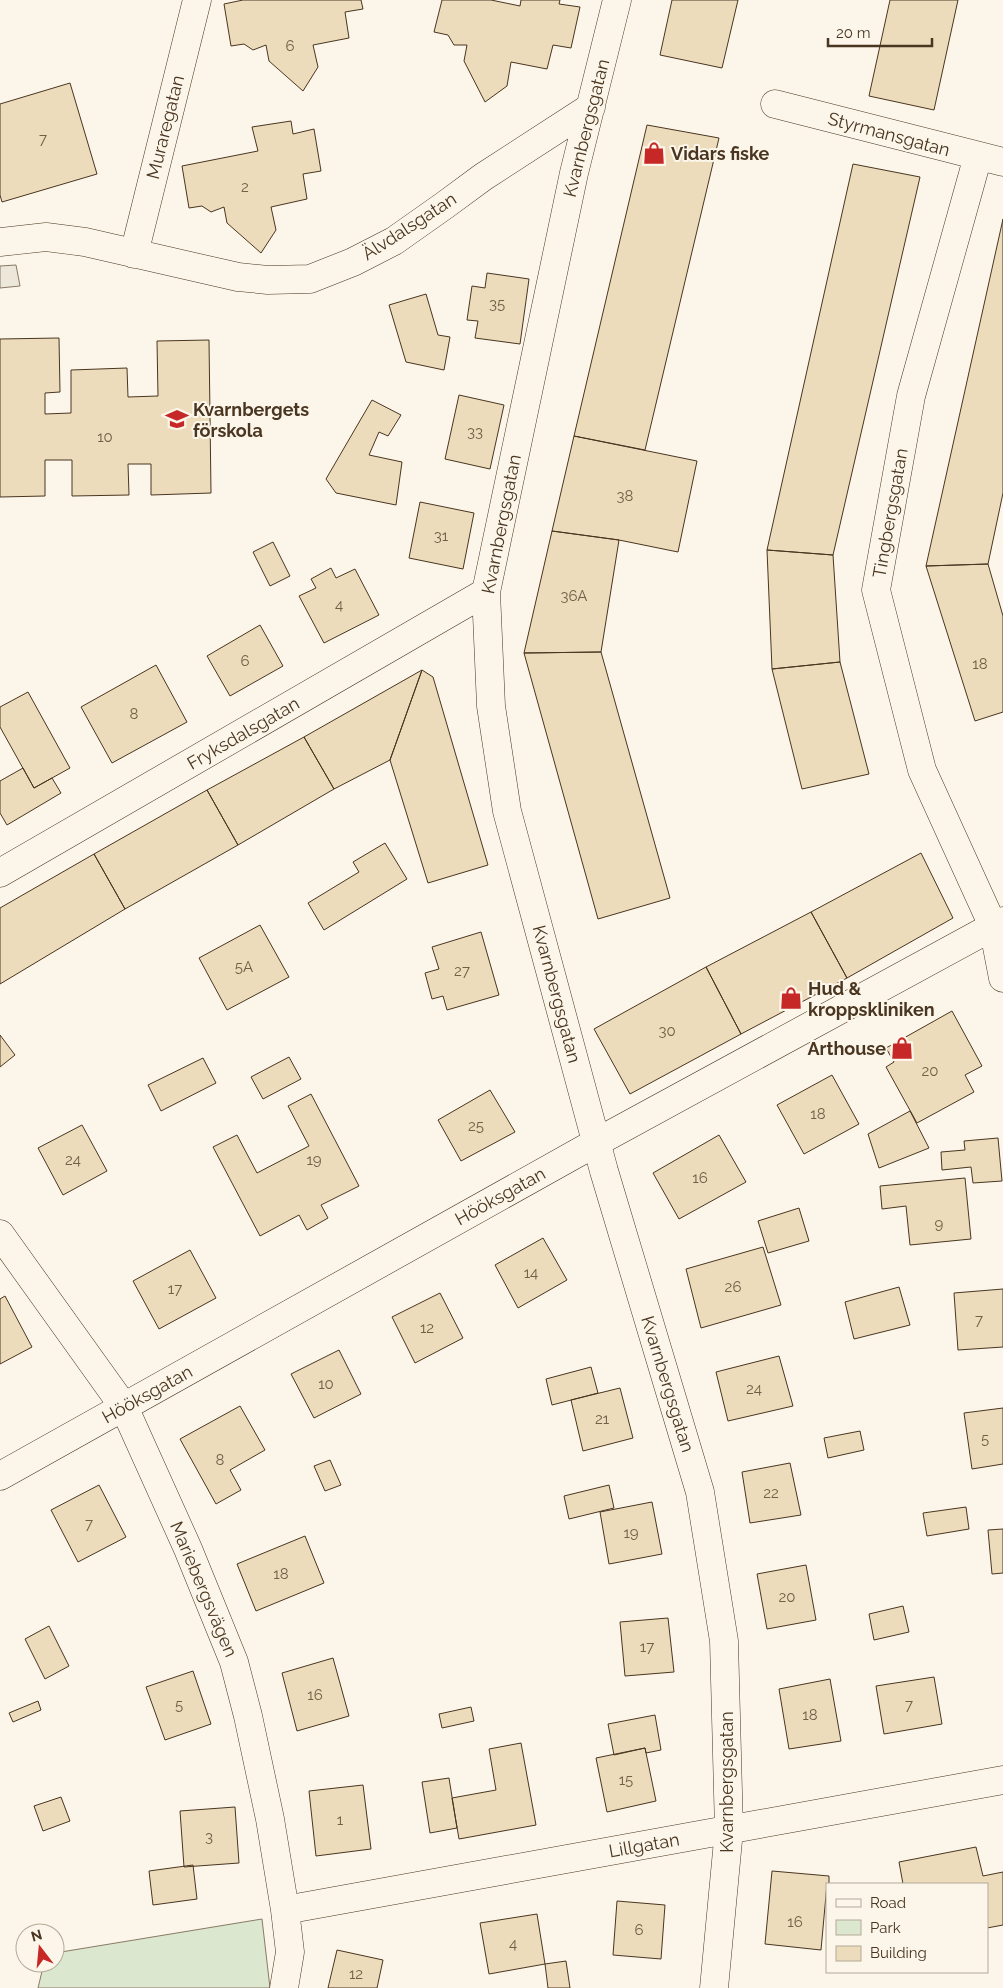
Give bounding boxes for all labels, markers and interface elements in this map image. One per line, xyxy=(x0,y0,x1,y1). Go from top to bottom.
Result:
scale bar xyxy=(828,15,932,47)
text: 20 m xyxy=(836,24,871,42)
house number: 6 xyxy=(285,37,295,55)
street label: Kvarnbergsgatan xyxy=(559,57,613,199)
street label: Muraregatan xyxy=(142,73,188,181)
street label: Styrmansgatan xyxy=(826,108,952,160)
house number: 7 xyxy=(39,130,47,148)
shop icon: Vidars fiske xyxy=(641,140,667,166)
place label: Vidars fiske xyxy=(671,143,770,164)
house number: 2 xyxy=(241,178,249,196)
street label: Älvdalsgatan xyxy=(358,188,460,264)
house number: 35 xyxy=(489,295,505,313)
place label: Kvarnbergets förskola xyxy=(193,399,309,441)
school or university icon: Kvarnbergets förskola xyxy=(164,406,190,432)
house number: 33 xyxy=(467,423,483,441)
house number: 10 xyxy=(97,428,113,446)
street label: Tingbergsgatan xyxy=(868,447,912,579)
street label: Kvarnbergsgatan xyxy=(477,452,525,596)
house number: 38 xyxy=(617,487,634,505)
house number: 31 xyxy=(434,527,449,545)
house number: 36A xyxy=(561,587,587,605)
house number: 4 xyxy=(335,596,343,614)
house number: 6 xyxy=(240,652,250,670)
house number: 18 xyxy=(972,655,988,673)
street label: Fryksdalsgatan xyxy=(183,692,303,774)
house number: 8 xyxy=(130,705,139,723)
street label: Kvarnbergsgatan xyxy=(529,923,585,1065)
house number: 5A xyxy=(235,958,253,976)
house number: 27 xyxy=(454,962,470,980)
place label: Hud & kroppskliniken xyxy=(808,978,935,1020)
shop icon: Hud & kroppskliniken xyxy=(778,985,804,1011)
house number: 30 xyxy=(658,1022,676,1040)
shop icon: Arthouse xyxy=(889,1035,915,1061)
place label: Arthouse xyxy=(807,1038,886,1059)
house number: 20 xyxy=(922,1062,939,1080)
house number: 18 xyxy=(810,1105,826,1123)
house number: 25 xyxy=(468,1117,484,1135)
house number: 24 xyxy=(65,1151,81,1169)
house number: 19 xyxy=(306,1151,322,1169)
street label: Hööksgatan xyxy=(451,1163,549,1229)
house number: 16 xyxy=(692,1169,708,1187)
house number: 9 xyxy=(935,1215,944,1233)
house number: 14 xyxy=(524,1264,538,1282)
house number: 26 xyxy=(725,1278,741,1296)
house number: 17 xyxy=(168,1280,182,1298)
house number: 7 xyxy=(975,1311,983,1329)
street label: Kvarnbergsgatan xyxy=(637,1313,699,1455)
house number: 12 xyxy=(420,1319,434,1337)
street label: Hööksgatan xyxy=(98,1361,196,1427)
house number: 10 xyxy=(318,1375,334,1393)
house number: 24 xyxy=(746,1380,762,1398)
house number: 21 xyxy=(595,1410,610,1428)
house number: 5 xyxy=(981,1430,989,1448)
house number: 8 xyxy=(216,1451,225,1469)
house number: 22 xyxy=(763,1484,779,1502)
house number: 7 xyxy=(85,1515,93,1533)
street label: Mariebergsvägen xyxy=(166,1518,242,1660)
house number: 19 xyxy=(623,1524,639,1542)
house number: 18 xyxy=(273,1565,289,1583)
house number: 20 xyxy=(779,1588,796,1606)
house number: 17 xyxy=(640,1638,654,1656)
house number: 16 xyxy=(307,1686,323,1704)
house number: 5 xyxy=(175,1696,183,1714)
house number: 7 xyxy=(905,1696,913,1714)
house number: 18 xyxy=(802,1706,818,1724)
street label: Kvarnbergsgatan xyxy=(716,1711,737,1853)
house number: 15 xyxy=(619,1771,633,1789)
house number: 1 xyxy=(337,1811,344,1829)
house number: 3 xyxy=(205,1828,213,1846)
street label: Lillgatan xyxy=(607,1828,681,1862)
legend xyxy=(826,1883,988,1973)
text: Road xyxy=(870,1894,906,1912)
house number: 16 xyxy=(787,1913,803,1931)
text: Park xyxy=(870,1919,901,1937)
house number: 6 xyxy=(634,1921,644,1939)
north arrow xyxy=(15,1923,65,1973)
text: N xyxy=(29,1926,44,1945)
house number: 4 xyxy=(509,1935,517,1953)
text: Building xyxy=(870,1944,927,1962)
house number: 12 xyxy=(349,1965,363,1983)

